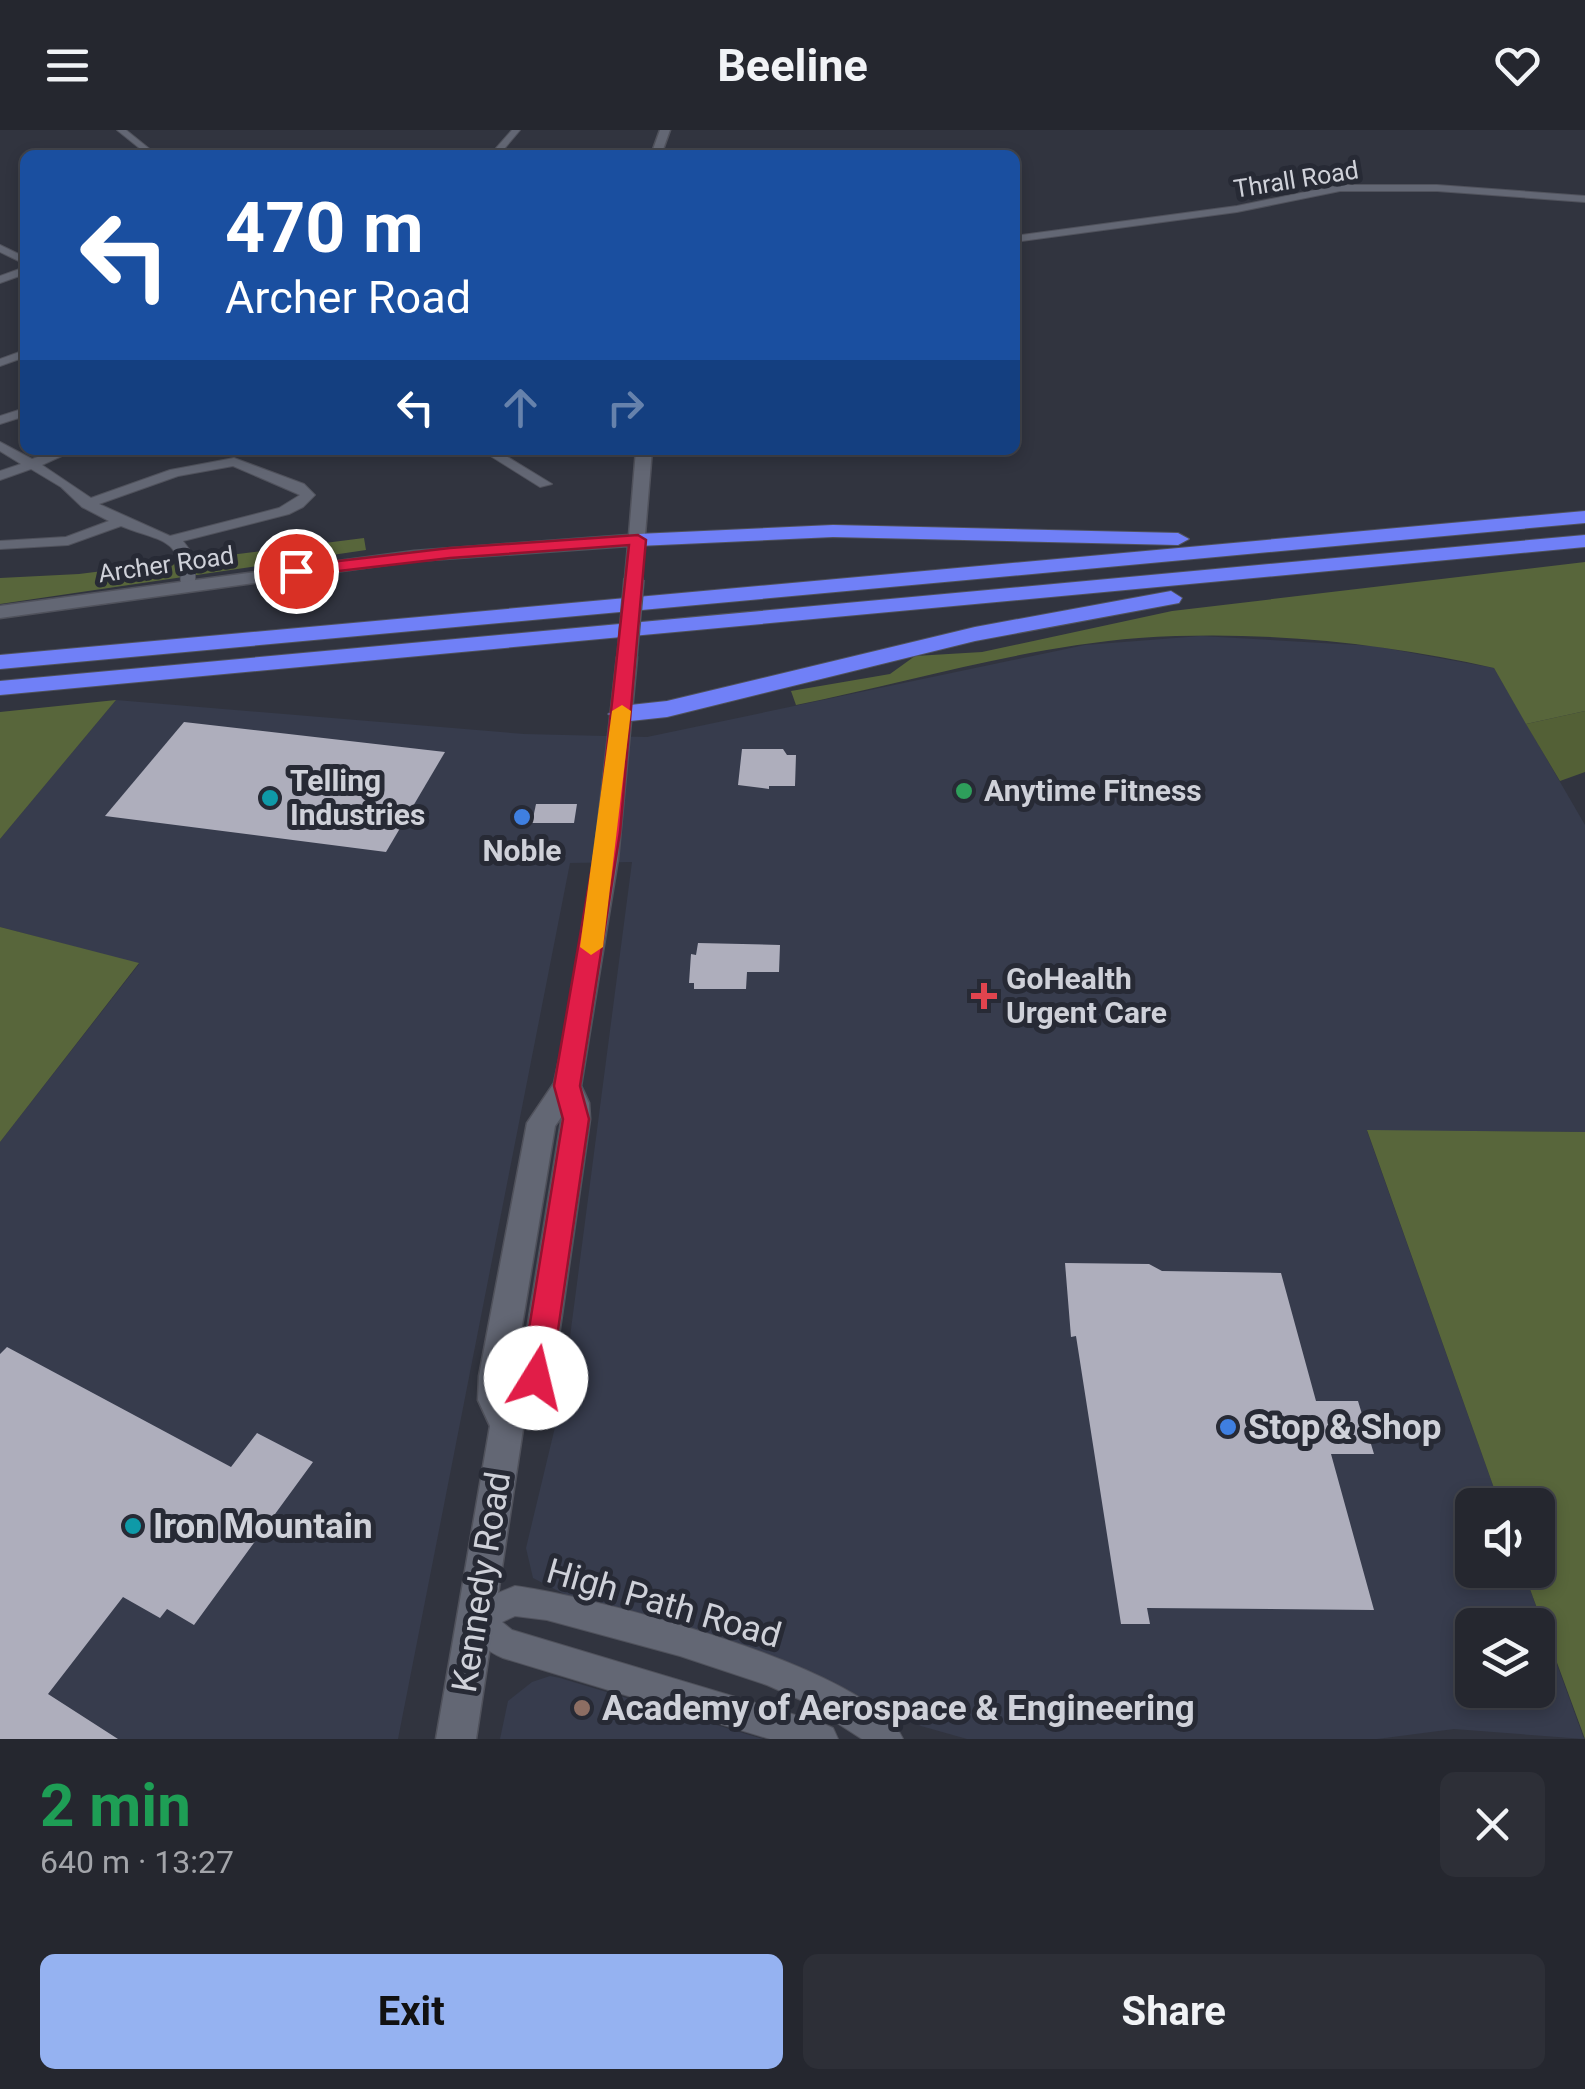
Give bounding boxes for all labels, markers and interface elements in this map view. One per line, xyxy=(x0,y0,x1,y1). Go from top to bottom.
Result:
icon: menu xyxy=(40,38,95,93)
icon: heart xyxy=(1490,38,1545,93)
text: Beeline xyxy=(717,39,868,92)
street label: Thrall Road xyxy=(1232,155,1361,204)
text: 470 m xyxy=(225,187,424,269)
icon: left xyxy=(60,190,190,320)
text: Archer Road xyxy=(225,271,471,324)
icon: left xyxy=(388,380,443,435)
icon: ahead xyxy=(493,380,548,435)
icon: right xyxy=(598,380,653,435)
pin xyxy=(254,529,339,614)
street label: Archer Road xyxy=(96,541,236,588)
icon: arrive xyxy=(269,544,324,599)
place label: Telling Industries xyxy=(290,763,425,832)
place label: Anytime Fitness xyxy=(984,773,1202,808)
marker: Anytime Fitness xyxy=(953,780,975,802)
marker: Telling Industries xyxy=(259,787,281,809)
marker: Noble xyxy=(511,806,533,828)
place label: Noble xyxy=(482,833,562,868)
place label: GoHealth Urgent Care xyxy=(1006,961,1167,1030)
marker: GoHealth Urgent Care xyxy=(971,983,997,1009)
position arrow xyxy=(484,1326,588,1430)
place label: Stop & Shop xyxy=(1248,1407,1441,1448)
marker: Stop & Shop xyxy=(1217,1416,1239,1438)
street label: Kennedy Road xyxy=(444,1469,519,1695)
map controls xyxy=(1455,1488,1555,1708)
button: sound xyxy=(1455,1488,1555,1588)
place label: Iron Mountain xyxy=(153,1506,373,1547)
marker: Iron Mountain xyxy=(122,1515,144,1537)
street label: High Path Road xyxy=(542,1550,786,1657)
button: layers xyxy=(1455,1608,1555,1708)
place label: Academy of Aerospace & Engineering xyxy=(602,1688,1195,1729)
marker: Academy of Aerospace & Engineering xyxy=(571,1697,593,1719)
text: 2 min xyxy=(40,1770,191,1841)
button: close xyxy=(1440,1772,1545,1877)
text: 640 m · 13:27 xyxy=(40,1843,234,1881)
button: Exit xyxy=(40,1954,783,2069)
button: Share xyxy=(803,1954,1545,2069)

